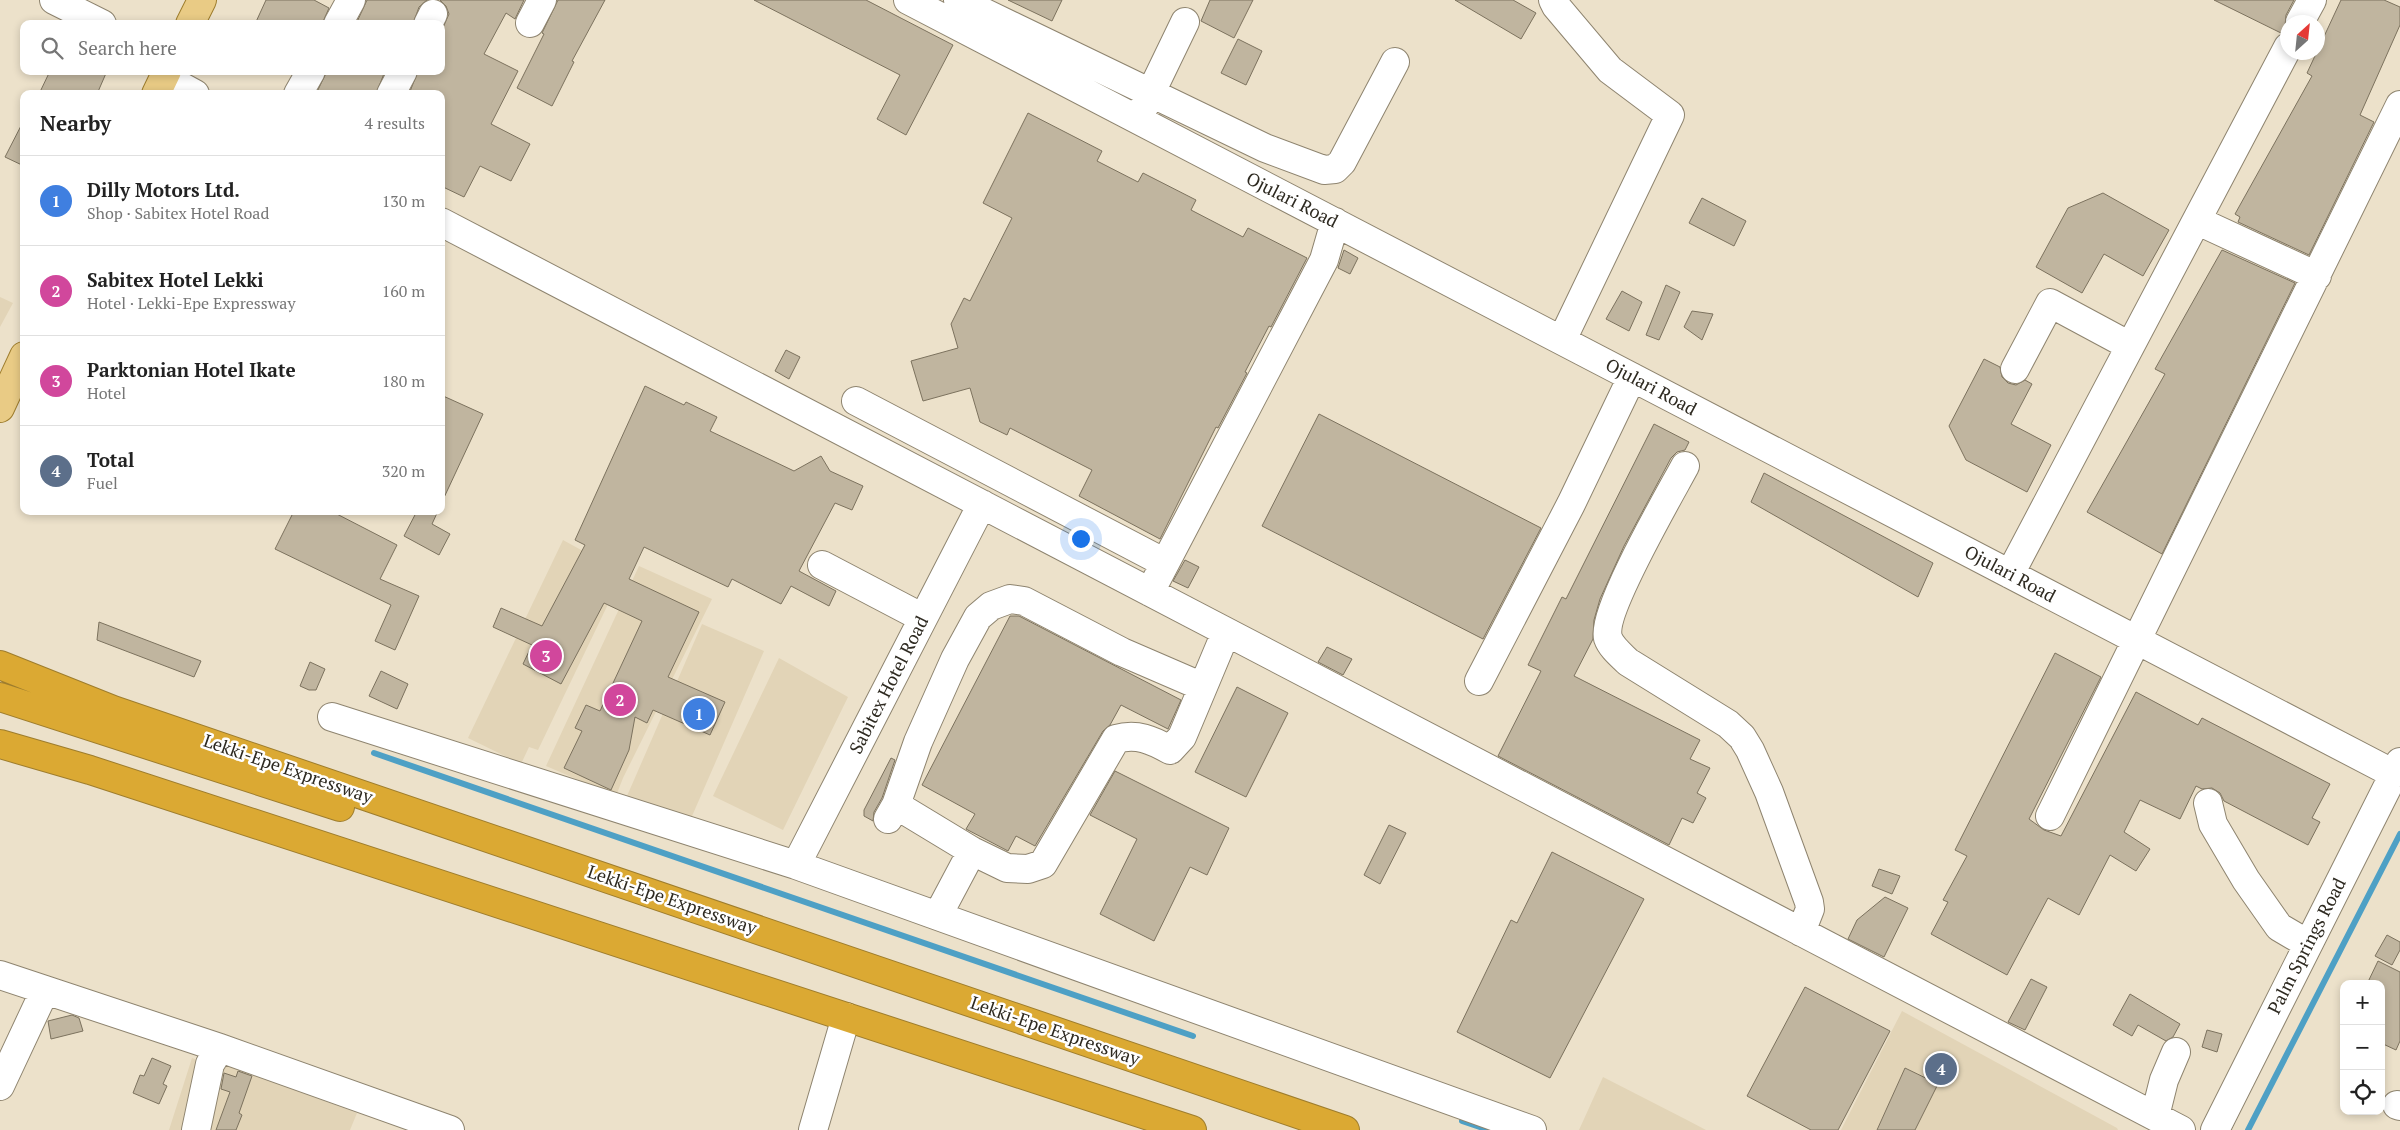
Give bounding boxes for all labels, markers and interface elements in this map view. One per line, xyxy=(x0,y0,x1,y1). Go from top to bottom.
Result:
north arrow xyxy=(2280,15,2325,60)
search box xyxy=(20,20,445,75)
icon: search xyxy=(38,34,66,62)
text: Search here xyxy=(78,35,177,60)
text: Nearby xyxy=(40,109,111,137)
text: 4 results xyxy=(365,112,425,134)
street label: Ojulari Road xyxy=(1242,166,1343,233)
text: Dilly Motors Ltd. xyxy=(87,177,240,202)
text: 1 xyxy=(51,190,61,212)
text: 130 m xyxy=(382,190,425,212)
text: Shop · Sabitex Hotel Road xyxy=(87,202,269,224)
text: Sabitex Hotel Lekki xyxy=(87,267,264,292)
text: 2 xyxy=(51,280,61,302)
text: 160 m xyxy=(382,280,425,302)
text: Hotel · Lekki-Epe Expressway xyxy=(87,292,296,314)
street label: Ojulari Road xyxy=(1602,352,1701,420)
text: Parktonian Hotel Ikate xyxy=(87,357,296,382)
text: 3 xyxy=(51,370,61,392)
text: 180 m xyxy=(382,370,425,392)
text: Hotel xyxy=(87,382,126,404)
text: Total xyxy=(87,447,134,472)
text: 4 xyxy=(51,460,61,482)
text: 320 m xyxy=(382,460,425,482)
text: Fuel xyxy=(87,472,118,494)
your location xyxy=(1068,526,1094,552)
street label: Ojulari Road xyxy=(1961,539,2060,607)
street label: Sabitex Hotel Road xyxy=(843,612,933,758)
pin: 3 xyxy=(530,637,562,675)
pin: 2 xyxy=(604,681,636,719)
pin: 1 xyxy=(683,695,715,733)
street label: Lekki-Epe Expressway xyxy=(200,728,377,809)
street label: Lekki-Epe Expressway xyxy=(584,859,761,940)
street label: Palm Springs Road xyxy=(2261,873,2351,1018)
map controls xyxy=(2340,980,2385,1115)
button: + xyxy=(2340,980,2385,1025)
street label: Lekki-Epe Expressway xyxy=(967,990,1144,1071)
button: − xyxy=(2340,1025,2385,1070)
pin: 4 xyxy=(1925,1050,1957,1088)
button: locate xyxy=(2340,1070,2385,1115)

